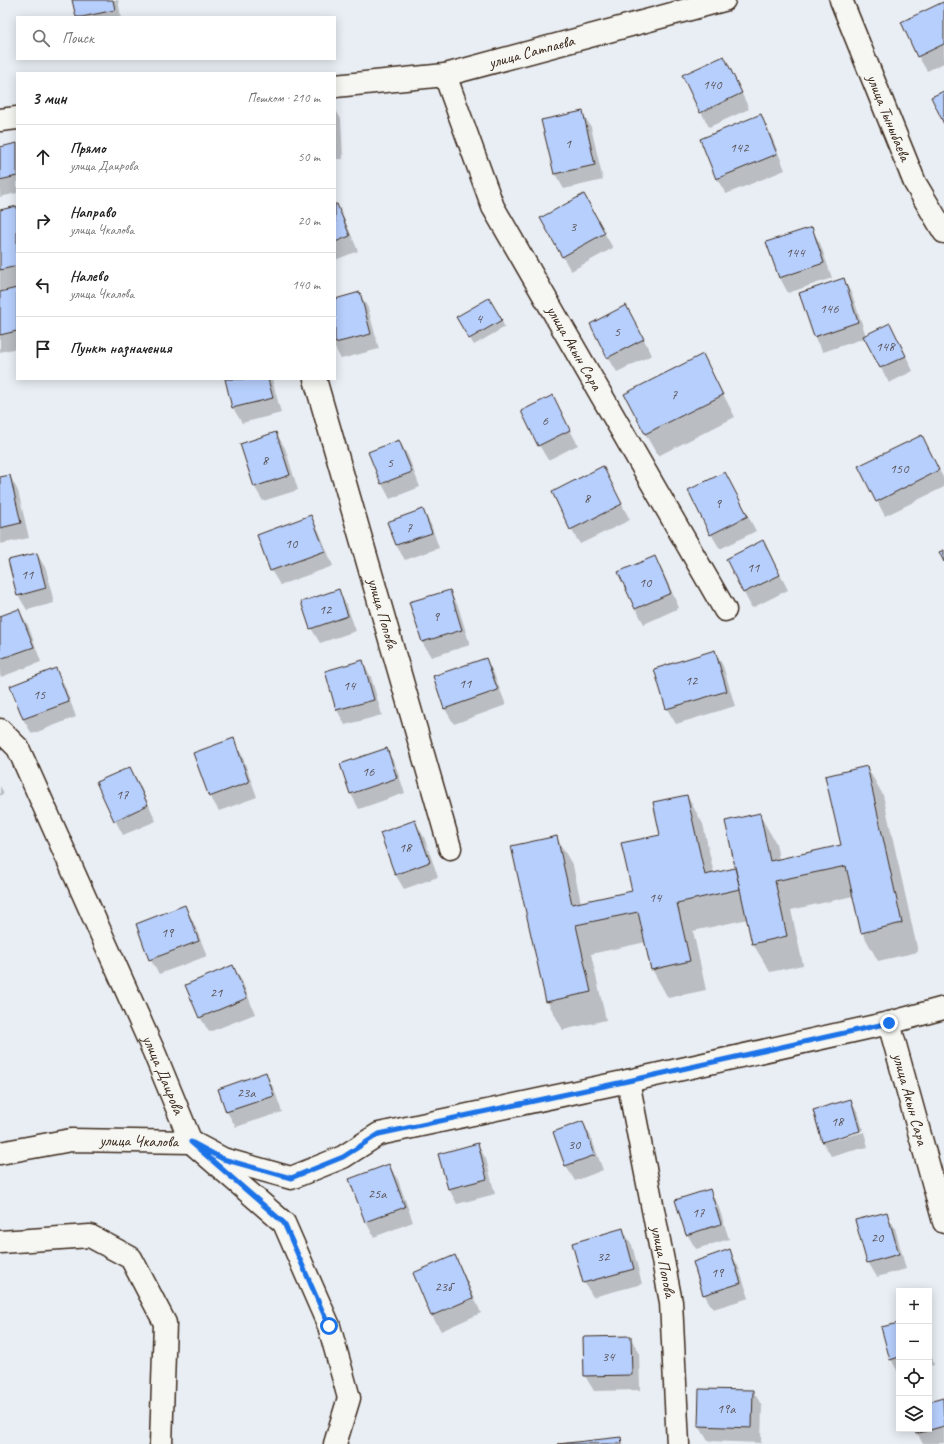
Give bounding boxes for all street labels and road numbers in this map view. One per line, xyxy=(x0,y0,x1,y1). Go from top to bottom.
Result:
street label: улица Сатпаева xyxy=(485,30,577,73)
street label: улица Тыныбаева xyxy=(862,70,916,165)
street label: улица Акын Сара xyxy=(541,301,607,395)
street label: улица Попова xyxy=(363,575,403,652)
street label: улица Даирова xyxy=(137,1031,189,1118)
street label: улица Акын Сара xyxy=(888,1050,933,1149)
street label: улица Чкалова xyxy=(98,1130,180,1152)
street label: улица Попова xyxy=(646,1223,680,1301)

